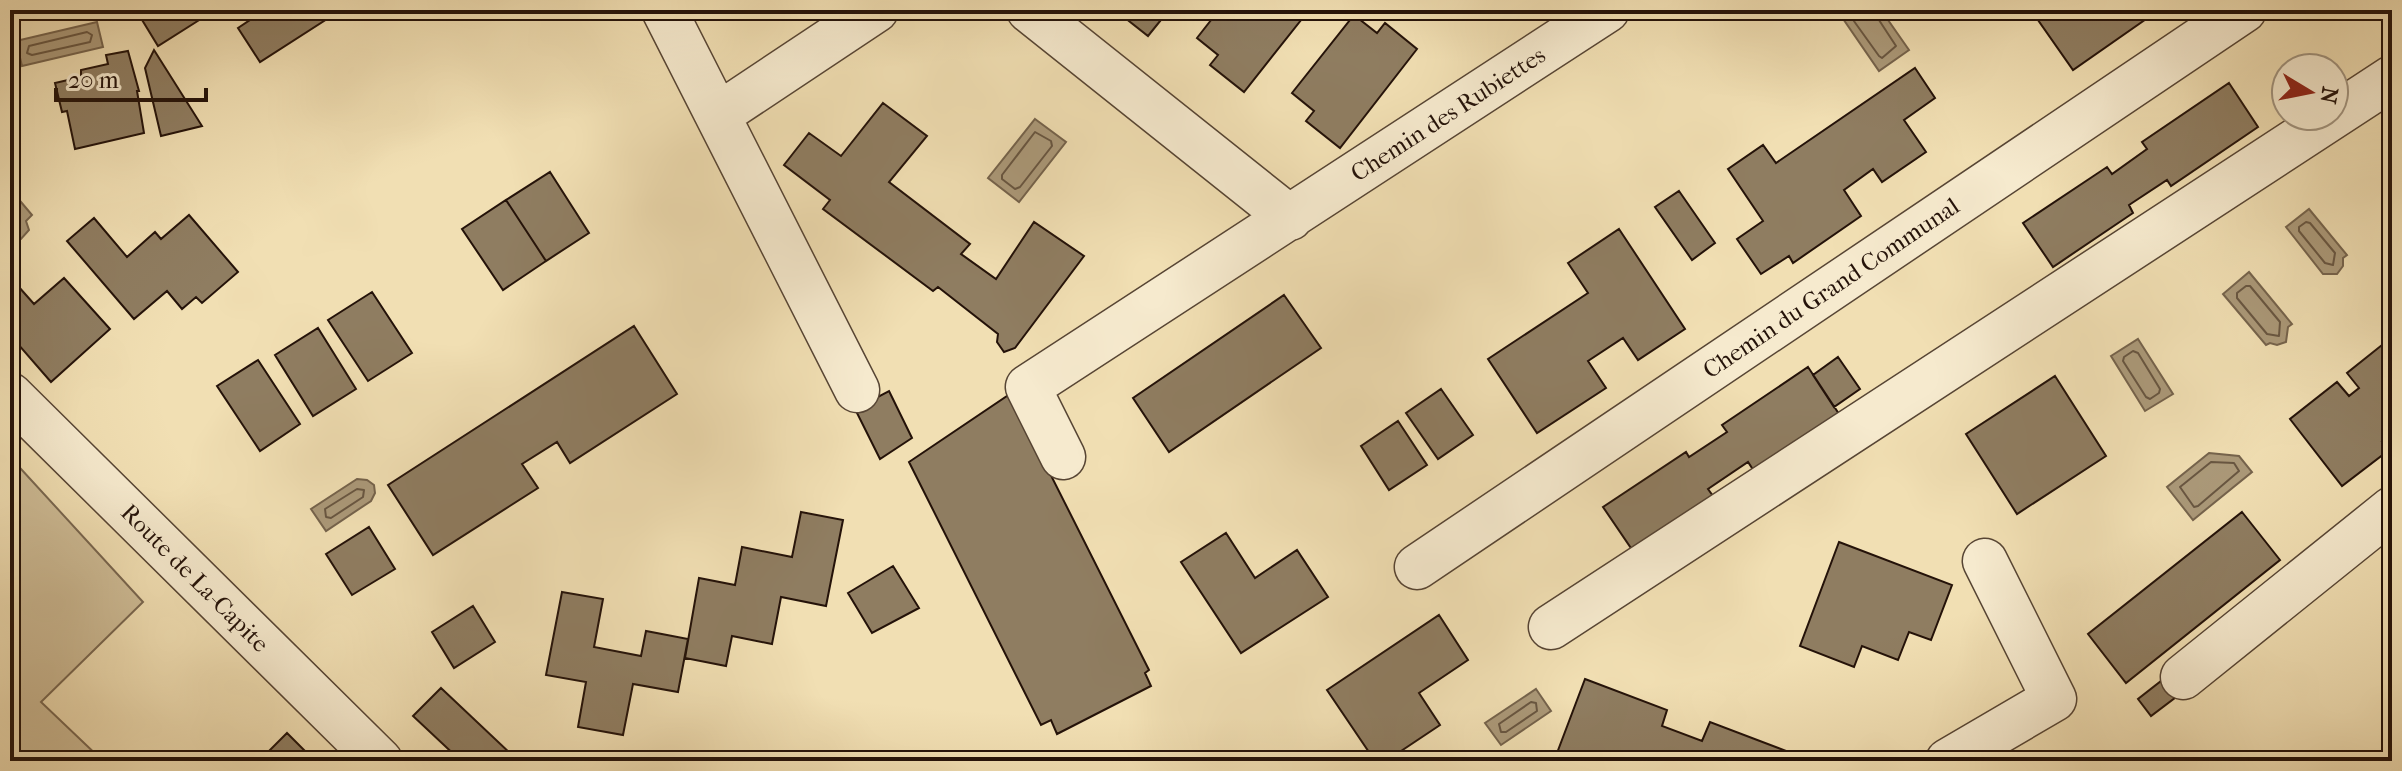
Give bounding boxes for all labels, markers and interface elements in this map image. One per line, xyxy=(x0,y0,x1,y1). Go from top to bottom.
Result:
street label: Chemin des Rubiettes xyxy=(1346,41,1551,187)
scale bar xyxy=(56,52,206,102)
north arrow xyxy=(2270,52,2350,132)
text: 20 m xyxy=(68,66,119,94)
text: N xyxy=(2314,85,2343,106)
street label: Chemin du Grand Communal xyxy=(1698,192,1965,384)
street label: Route de La-Capite xyxy=(115,498,275,658)

